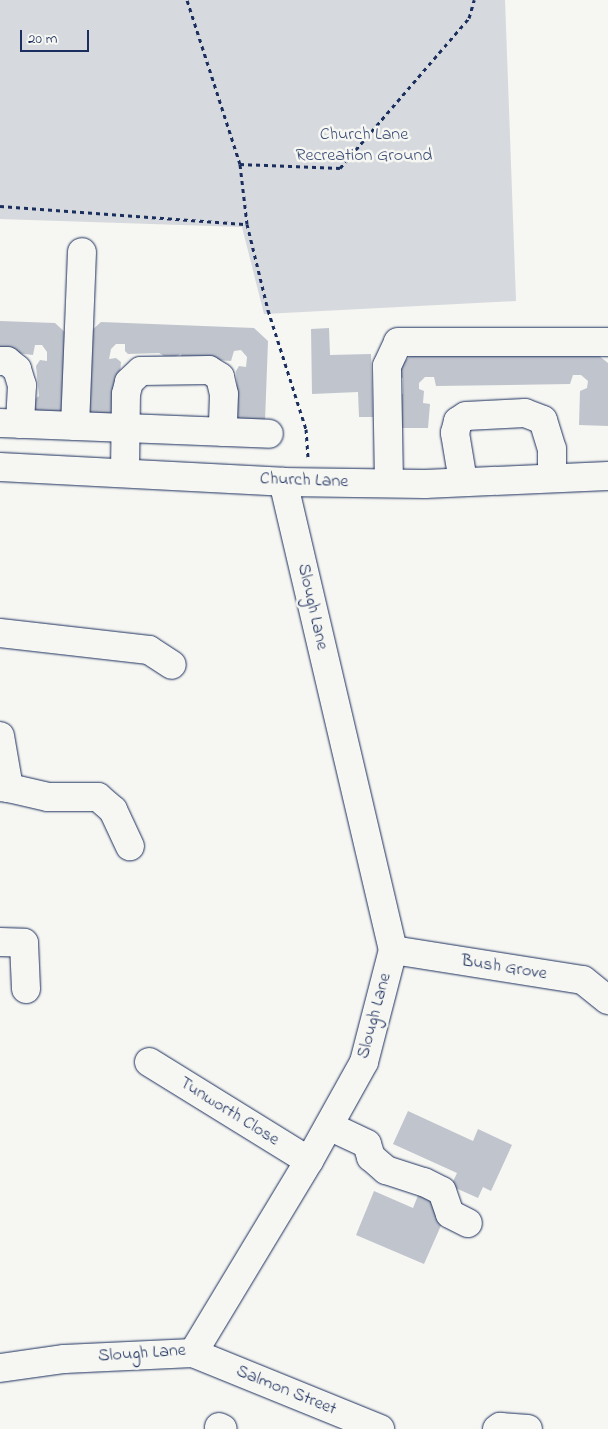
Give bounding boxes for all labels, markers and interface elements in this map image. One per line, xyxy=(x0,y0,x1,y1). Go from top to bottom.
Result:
scale bar xyxy=(22,20,91,52)
text: 20 m xyxy=(28,28,57,50)
park label: Church Lane Recreation Ground xyxy=(296,125,432,168)
street label: Church Lane xyxy=(259,469,349,493)
street label: Slough Lane xyxy=(292,562,332,652)
street label: Bush Grove xyxy=(460,951,548,985)
street label: Slough Lane xyxy=(353,971,397,1061)
street label: Tunworth Close xyxy=(175,1073,283,1151)
street label: Slough Lane xyxy=(97,1340,187,1368)
street label: Salmon Street xyxy=(233,1361,339,1421)

